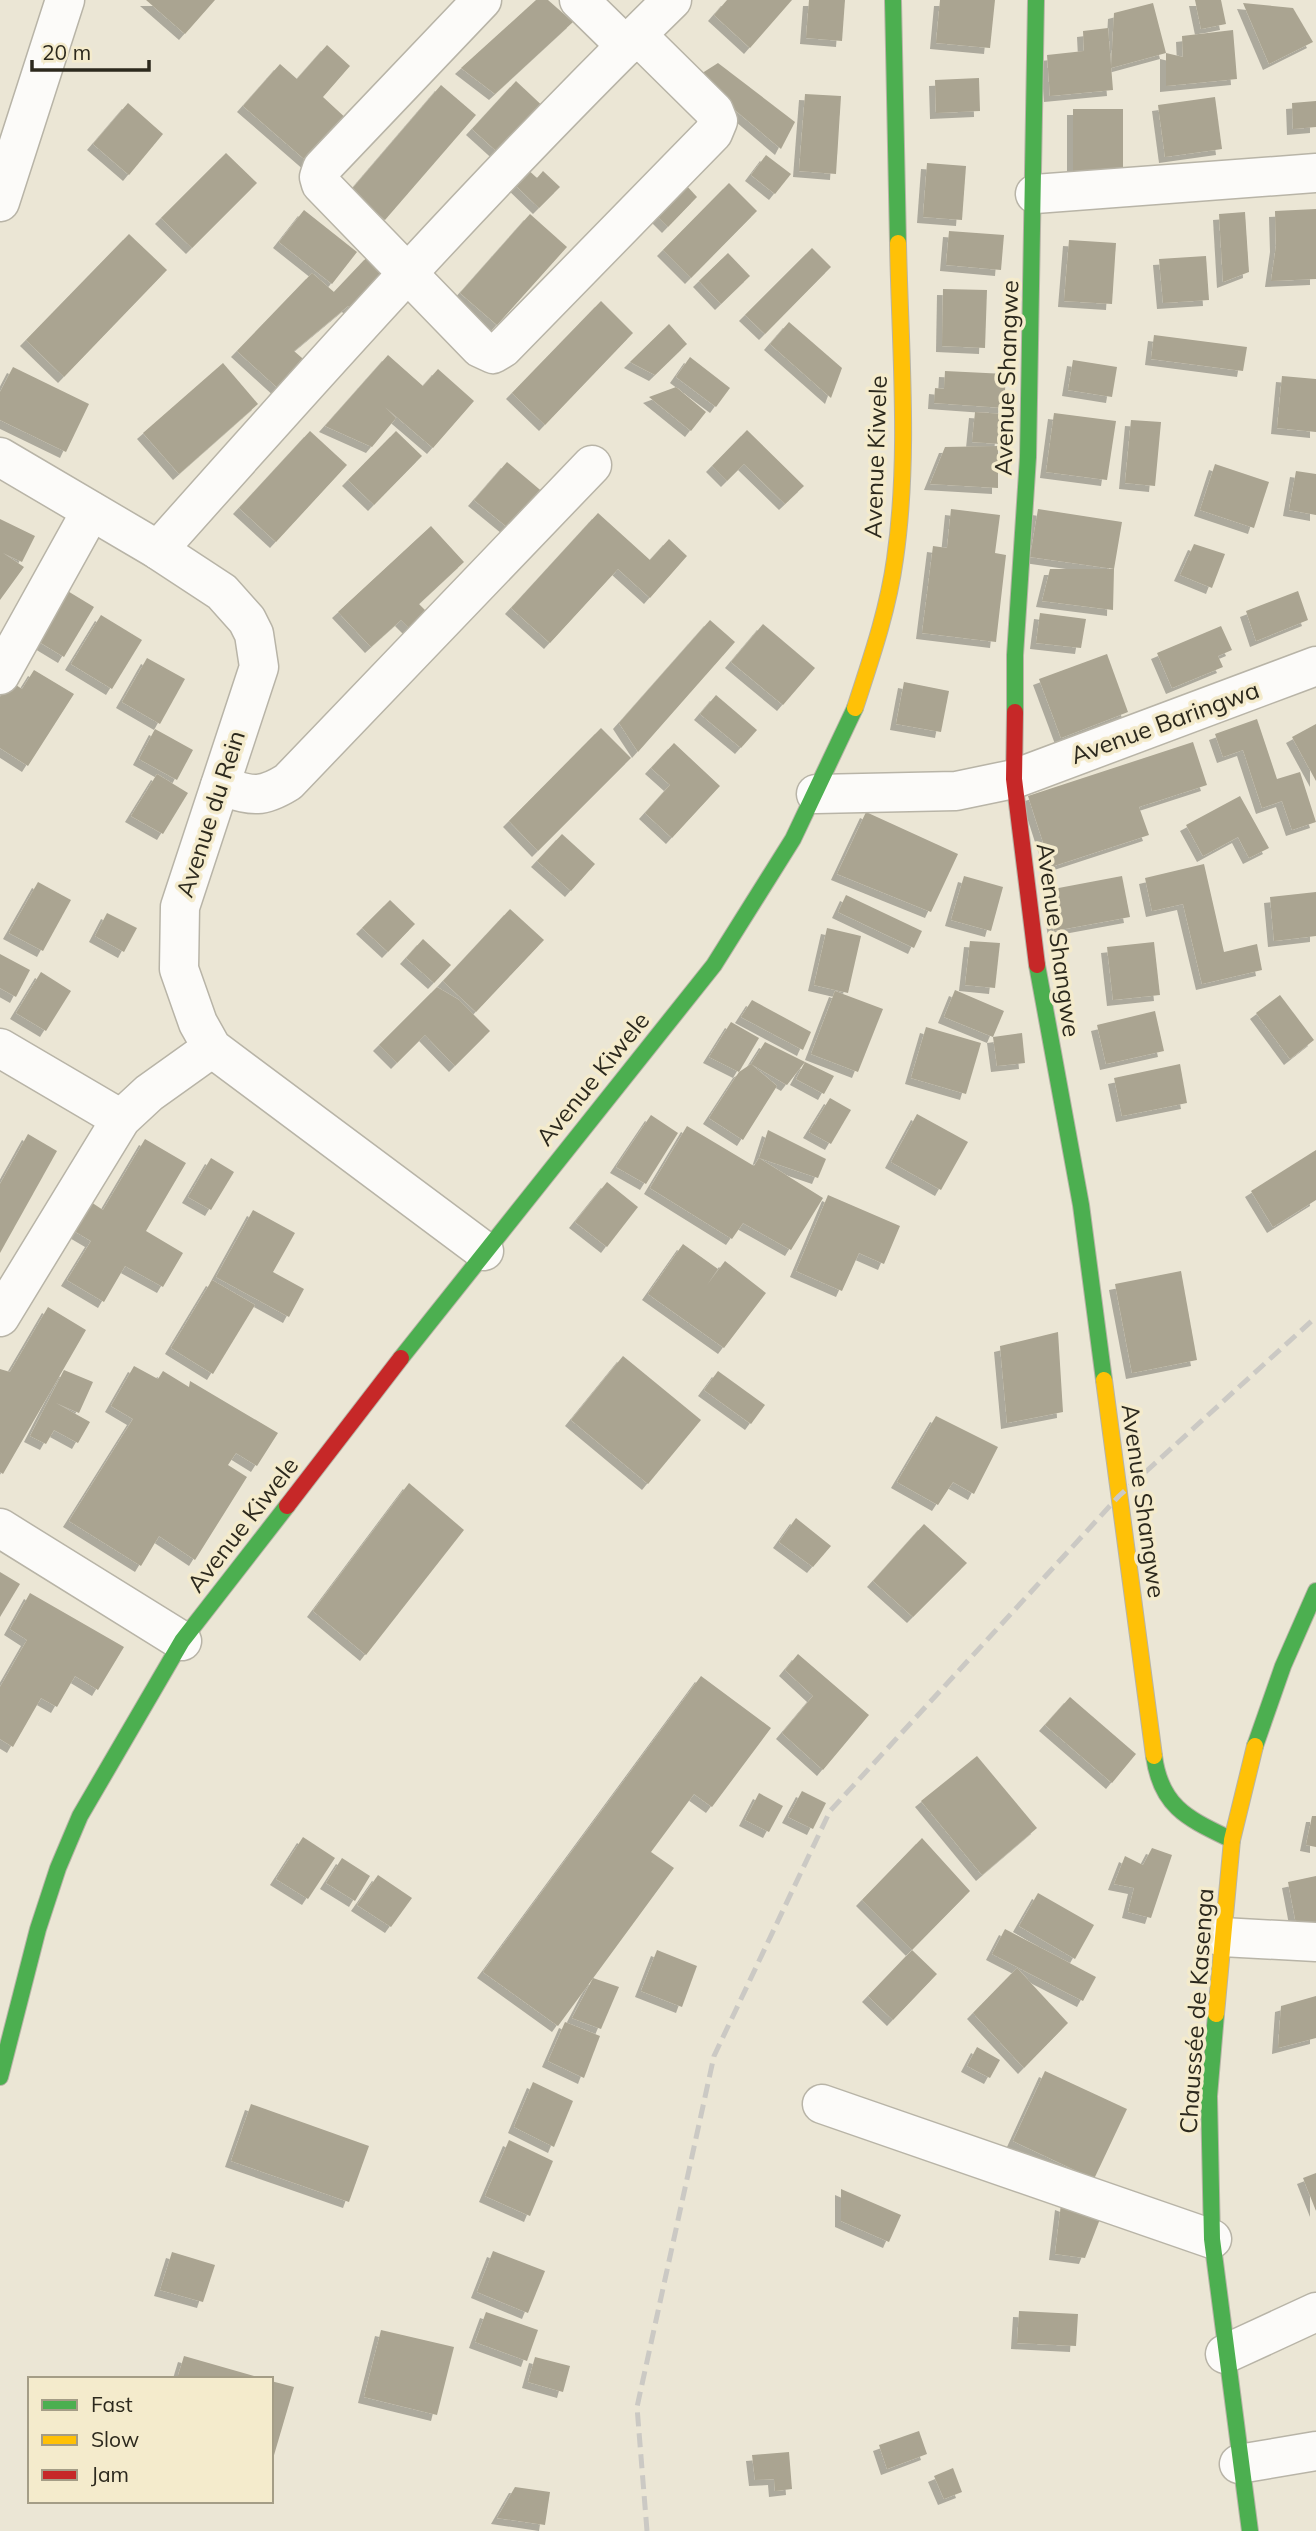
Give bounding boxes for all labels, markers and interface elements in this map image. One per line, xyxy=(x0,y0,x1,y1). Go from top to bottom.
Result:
scale bar xyxy=(32,28,149,72)
text: 20 m xyxy=(42,39,91,65)
street label: Avenue Shangwe xyxy=(988,280,1024,476)
street label: Avenue Kiwele xyxy=(857,375,893,539)
street label: Avenue Baringwa xyxy=(1066,674,1263,770)
street label: Avenue du Rein xyxy=(169,727,251,901)
street label: Avenue Shangwe xyxy=(1031,841,1087,1039)
street label: Avenue Kiwele xyxy=(529,1005,655,1151)
street label: Avenue Shangwe xyxy=(1116,1402,1172,1600)
street label: Avenue Kiwele xyxy=(180,1451,304,1598)
street label: Chaussée de Kasenga xyxy=(1172,1887,1220,2135)
legend xyxy=(28,2377,273,2503)
text: Fast xyxy=(91,2391,133,2417)
text: Slow xyxy=(91,2426,139,2452)
text: Jam xyxy=(91,2461,129,2487)

